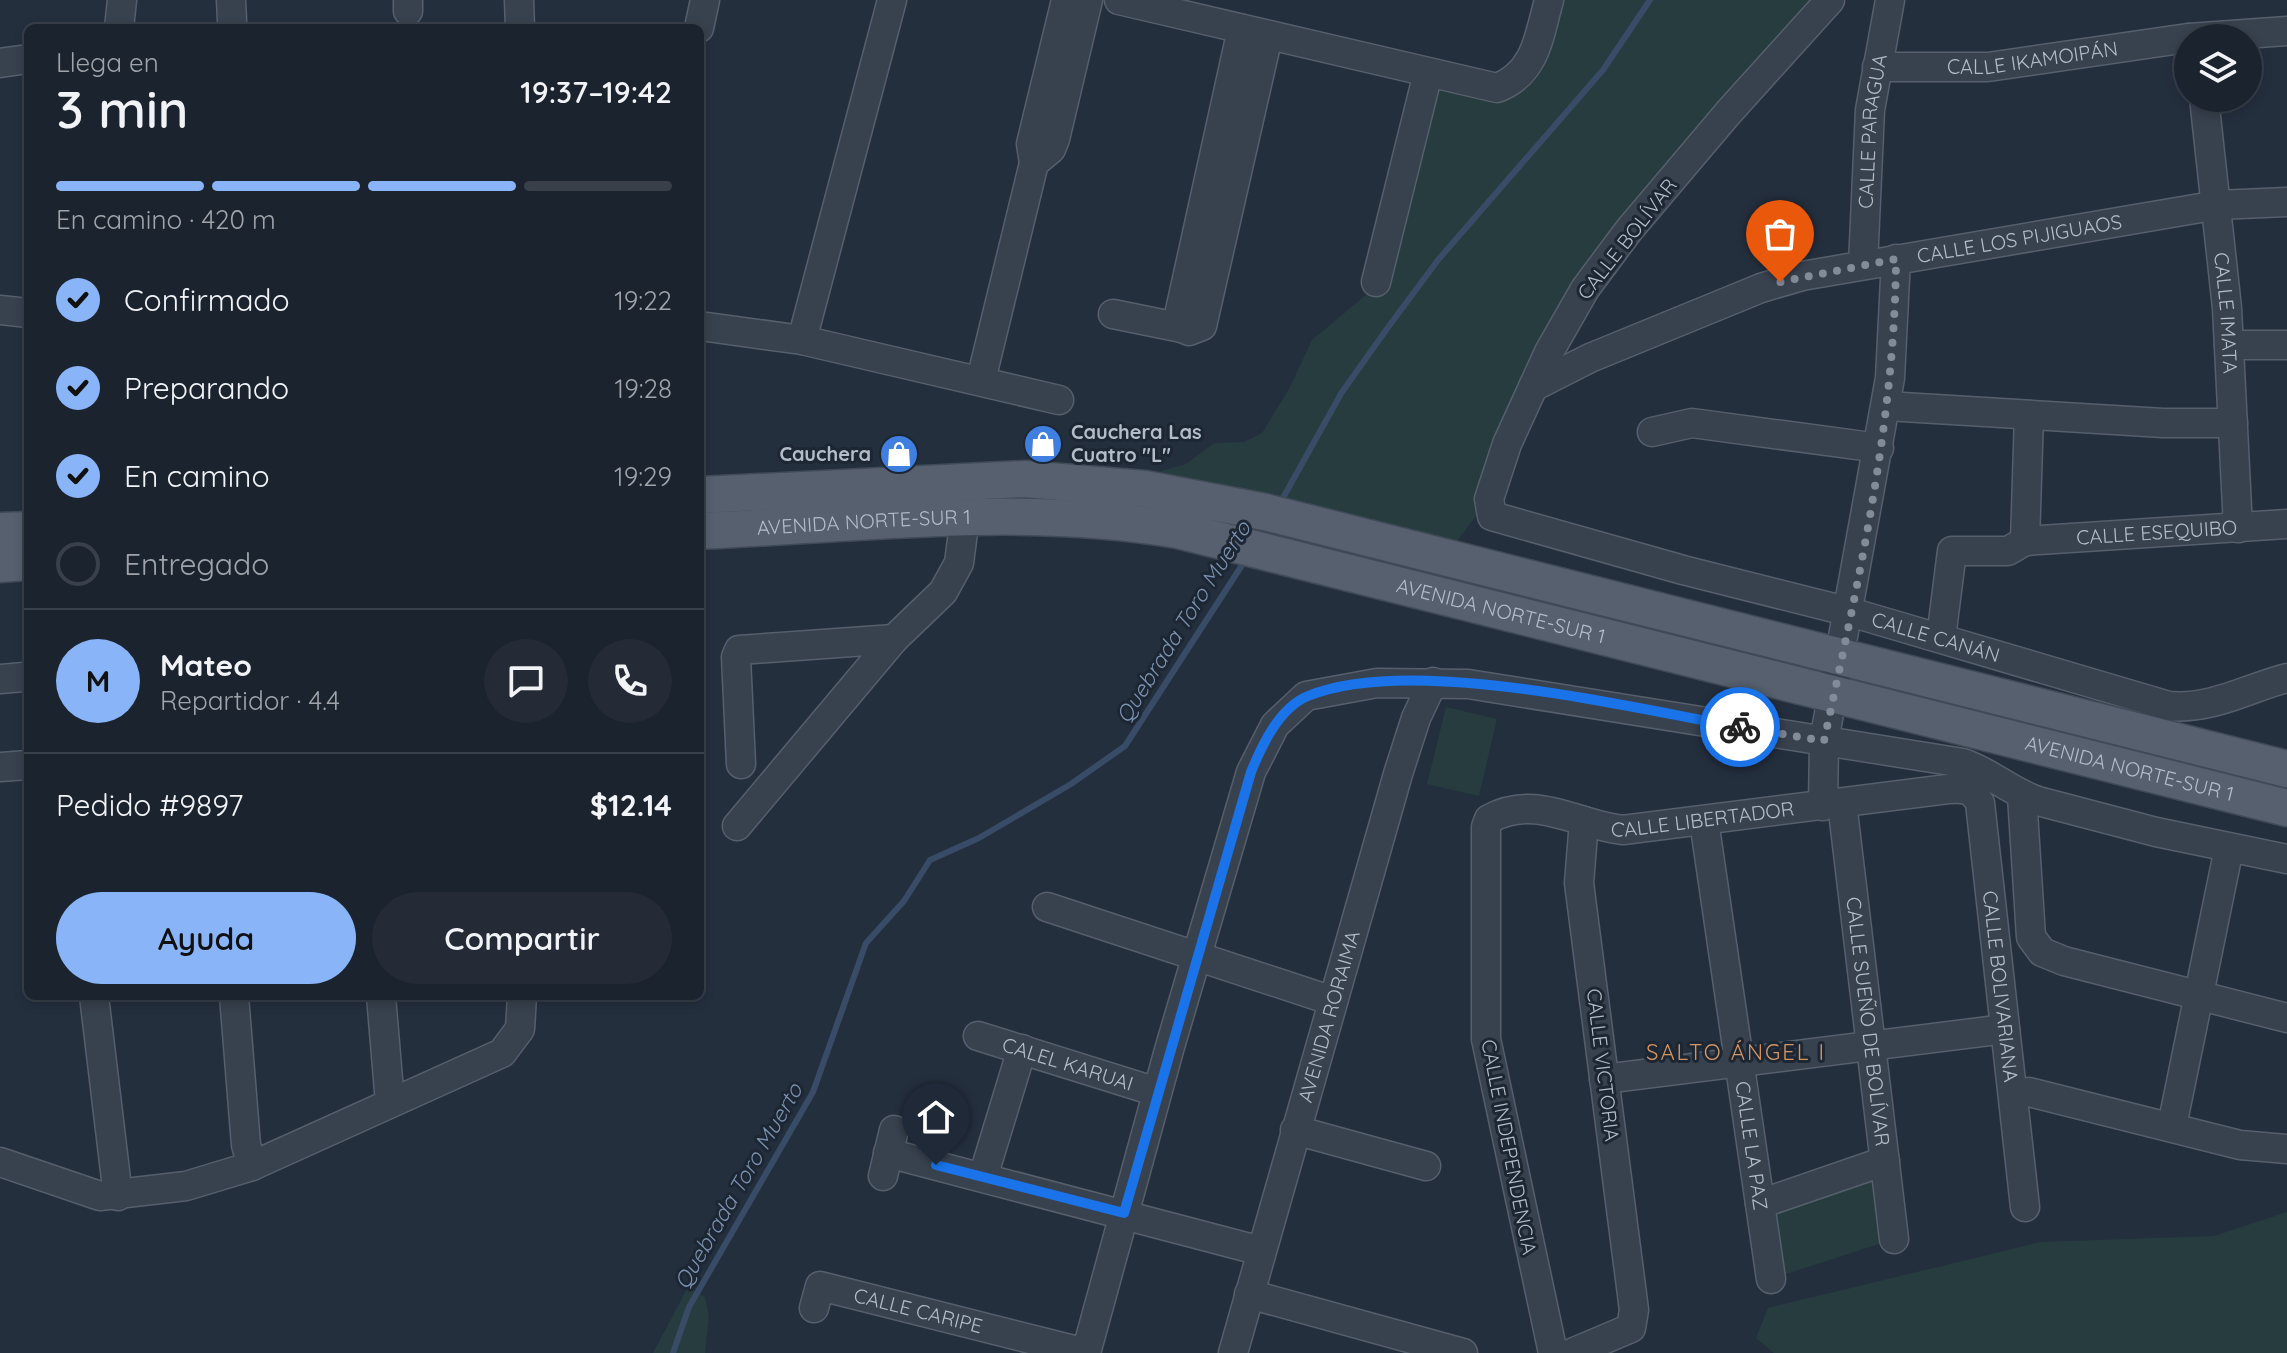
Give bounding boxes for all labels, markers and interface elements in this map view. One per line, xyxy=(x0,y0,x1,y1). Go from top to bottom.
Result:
map controls xyxy=(2174,24,2262,112)
button: layers xyxy=(2174,24,2262,112)
street label: CALLE IKAMOIPÁN xyxy=(1947,35,2119,79)
text: Llega en xyxy=(56,46,159,79)
street label: CALLE PARAGUA xyxy=(1853,52,1892,209)
text: 19:37–19:42 xyxy=(520,73,672,111)
text: 3 min xyxy=(56,76,189,141)
street label: CALLE BOLÍVAR xyxy=(1571,173,1682,304)
pin xyxy=(1746,200,1814,282)
text: En camino · 420 m xyxy=(56,203,276,236)
street label: CALLE LOS PIJIGUAOS xyxy=(1915,209,2124,268)
icon: bag xyxy=(1758,212,1802,256)
street label: CALLE IMATA xyxy=(2209,251,2243,374)
icon: check xyxy=(56,278,100,322)
text: Confirmado xyxy=(124,281,290,319)
text: 19:22 xyxy=(614,284,672,317)
icon: check xyxy=(56,366,100,410)
text: Preparando xyxy=(124,369,289,407)
text: 19:28 xyxy=(615,372,672,405)
place label: Cauchera Las Cuatro "L" xyxy=(1071,419,1202,467)
shop icon: Cauchera Las Cuatro "L" xyxy=(1022,423,1064,465)
shop icon: Cauchera xyxy=(878,433,920,475)
place label: Cauchera xyxy=(779,441,871,466)
icon: check xyxy=(56,454,100,498)
text: En camino xyxy=(124,457,270,495)
text: 19:29 xyxy=(614,460,672,493)
street label: AVENIDA NORTE-SUR 1 xyxy=(756,504,971,540)
water label: Quebrada Toro Muerto xyxy=(1109,514,1258,728)
street label: CALLE ESEQUIBO xyxy=(2075,514,2238,550)
text: Entregado xyxy=(124,545,269,583)
street label: AVENIDA NORTE-SUR 1 xyxy=(1394,572,1608,649)
street label: CALLE CANÁN xyxy=(1869,606,2003,667)
button: chat xyxy=(484,639,568,723)
button: phone xyxy=(588,639,672,723)
text: Mateo xyxy=(160,646,252,684)
text: M xyxy=(86,662,110,700)
text: Repartidor · 4.4 xyxy=(160,684,340,717)
courier xyxy=(1700,687,1780,767)
icon: bike xyxy=(1718,705,1762,749)
street label: AVENIDA NORTE-SUR 1 xyxy=(2023,730,2236,806)
text: Pedido #9897 xyxy=(56,786,243,824)
text: $12.14 xyxy=(590,786,672,824)
street label: CALLE LIBERTADOR xyxy=(1609,796,1795,842)
street label: CALLE BOLIVARIANA xyxy=(1978,889,2024,1084)
button: Ayuda xyxy=(56,892,356,984)
button: Compartir xyxy=(372,892,672,984)
street label: CALLE SUEÑO DE BOLÍVAR xyxy=(1841,895,1896,1147)
street label: AVENIDA RORAIMA xyxy=(1292,927,1365,1105)
street label: CALLE VICTORIA xyxy=(1582,987,1625,1143)
street label: CALEL KARUAI xyxy=(999,1031,1136,1096)
street label: CALLE INDEPENDENCIA xyxy=(1476,1037,1543,1257)
district label: SALTO ÁNGEL I xyxy=(1646,1038,1826,1066)
water label: Quebrada Toro Muerto xyxy=(668,1077,809,1294)
street label: CALLE LA PAZ xyxy=(1730,1079,1774,1212)
pin xyxy=(902,1083,970,1165)
icon: home xyxy=(914,1095,958,1139)
street label: CALLE CARIPE xyxy=(851,1282,985,1338)

